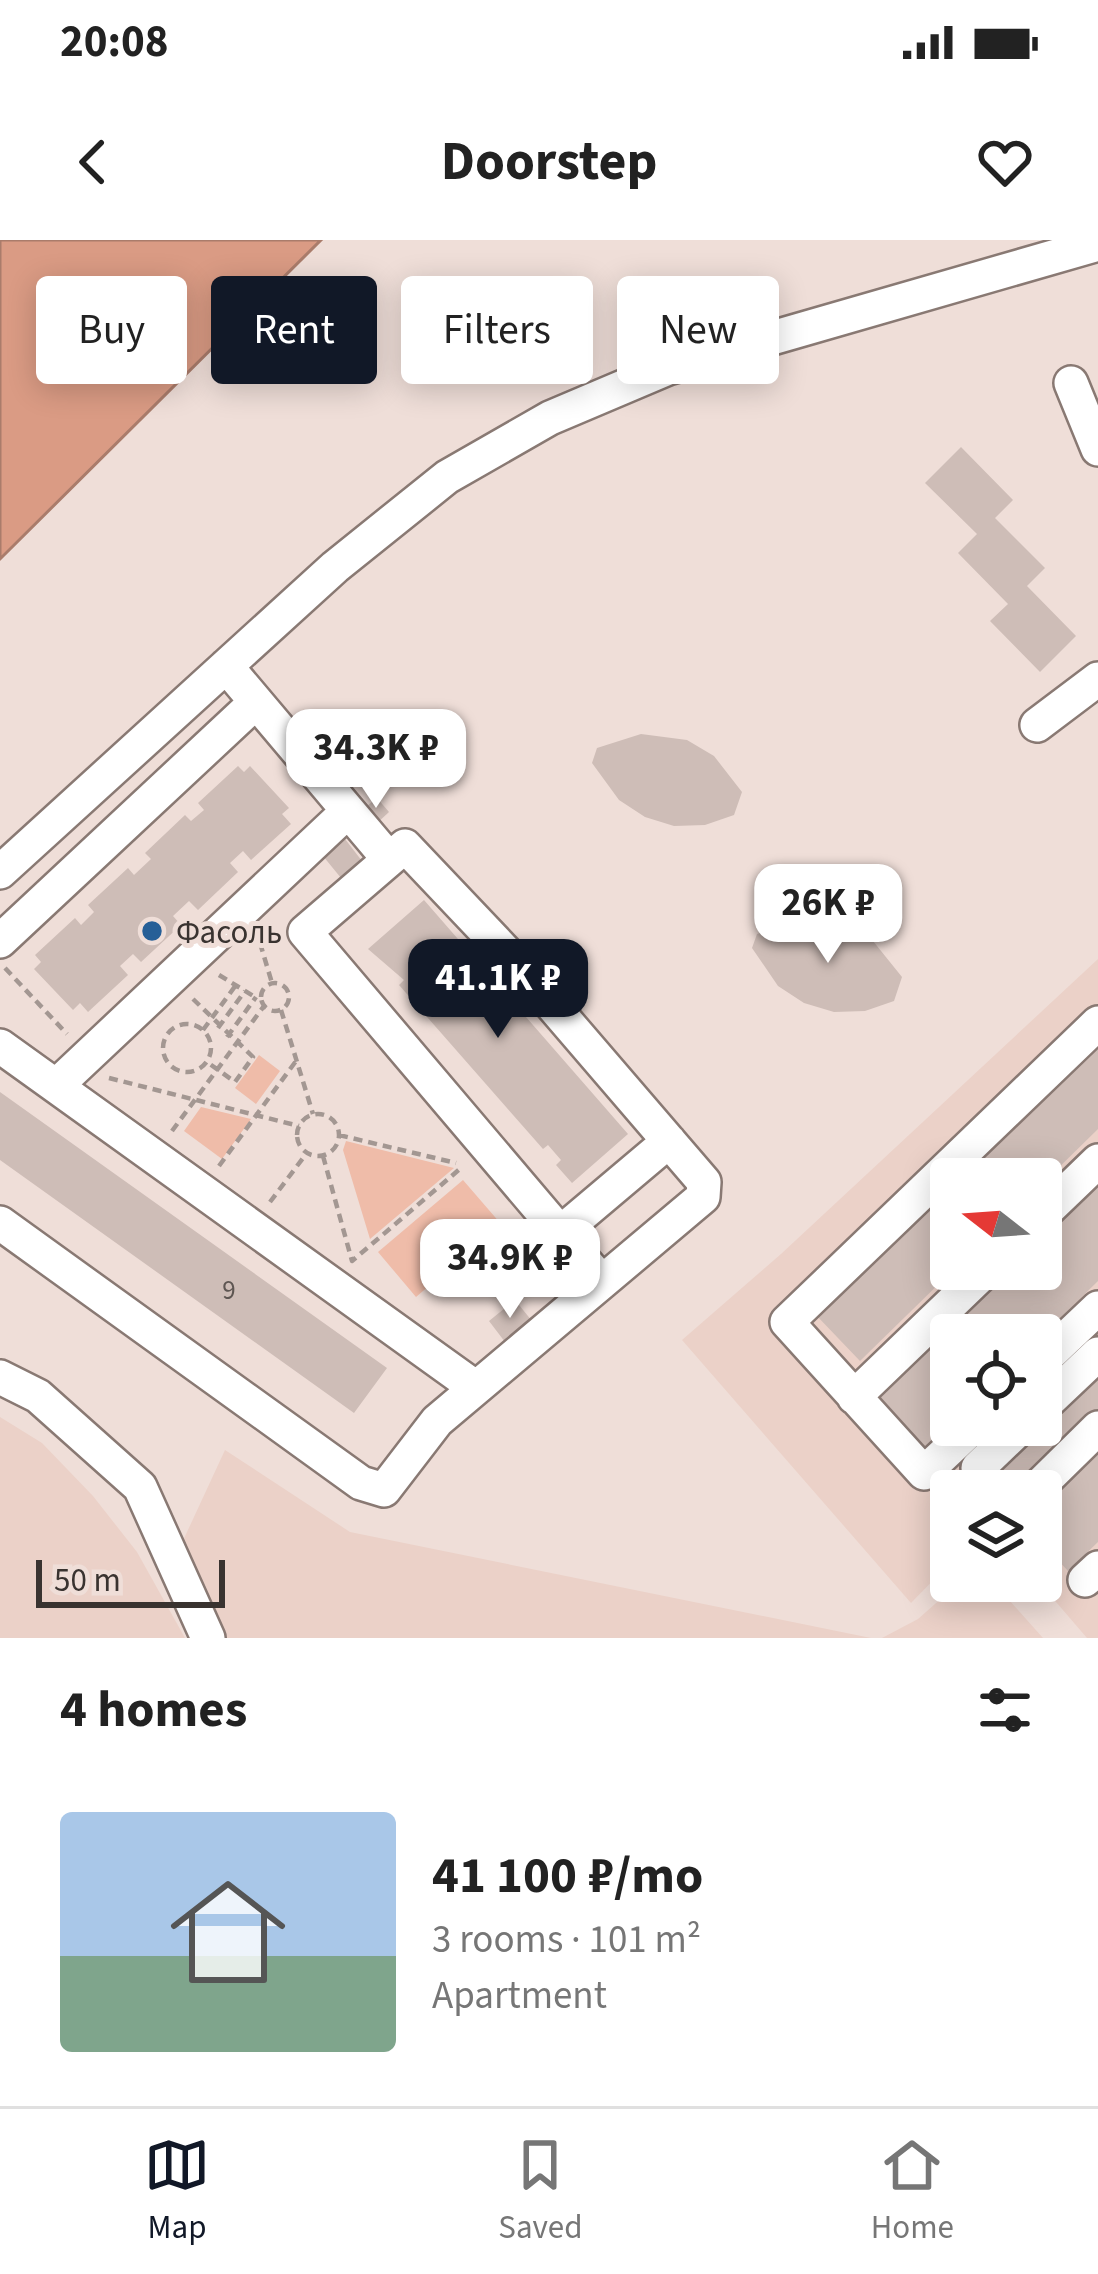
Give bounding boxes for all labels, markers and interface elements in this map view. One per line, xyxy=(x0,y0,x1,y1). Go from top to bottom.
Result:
text: 20:08 xyxy=(60,10,169,74)
text: Doorstep xyxy=(441,124,657,201)
icon: back xyxy=(60,129,126,195)
icon: heart xyxy=(972,129,1038,195)
chip: Buy xyxy=(36,276,187,384)
chip: Rent xyxy=(211,276,377,384)
chip: Filters xyxy=(401,276,593,384)
chip: New xyxy=(617,276,779,384)
pin: 34.3K ₽ xyxy=(265,709,487,811)
text: 34.3K ₽ xyxy=(313,720,439,776)
pin: 26K ₽ xyxy=(744,864,912,966)
text: 26K ₽ xyxy=(781,875,875,931)
place label: Фасоль xyxy=(176,909,282,956)
marker: Фасоль xyxy=(139,918,165,944)
pin: 41.1K ₽ xyxy=(387,939,609,1041)
text: 41.1K ₽ xyxy=(435,950,561,1006)
north arrow xyxy=(930,1158,1062,1290)
map controls xyxy=(930,1158,1062,1602)
pin: 34.9K ₽ xyxy=(399,1219,621,1321)
text: 34.9K ₽ xyxy=(447,1230,573,1286)
house number: 9 xyxy=(222,1271,236,1310)
button: locate xyxy=(930,1314,1062,1446)
button: layers xyxy=(930,1470,1062,1602)
scale bar xyxy=(36,1554,225,1607)
text: 50 m xyxy=(54,1557,121,1604)
text: 4 homes xyxy=(60,1674,247,1746)
icon: filters xyxy=(972,1677,1038,1743)
text: 41 100 ₽/mo xyxy=(432,1840,703,1912)
icon: home xyxy=(156,1860,300,2004)
text: 3 rooms · 101 m² xyxy=(432,1912,701,1968)
text: Apartment xyxy=(432,1968,607,2024)
tab: Map xyxy=(144,2132,210,2251)
tab: Saved xyxy=(498,2132,583,2251)
tab: Home xyxy=(871,2132,954,2251)

